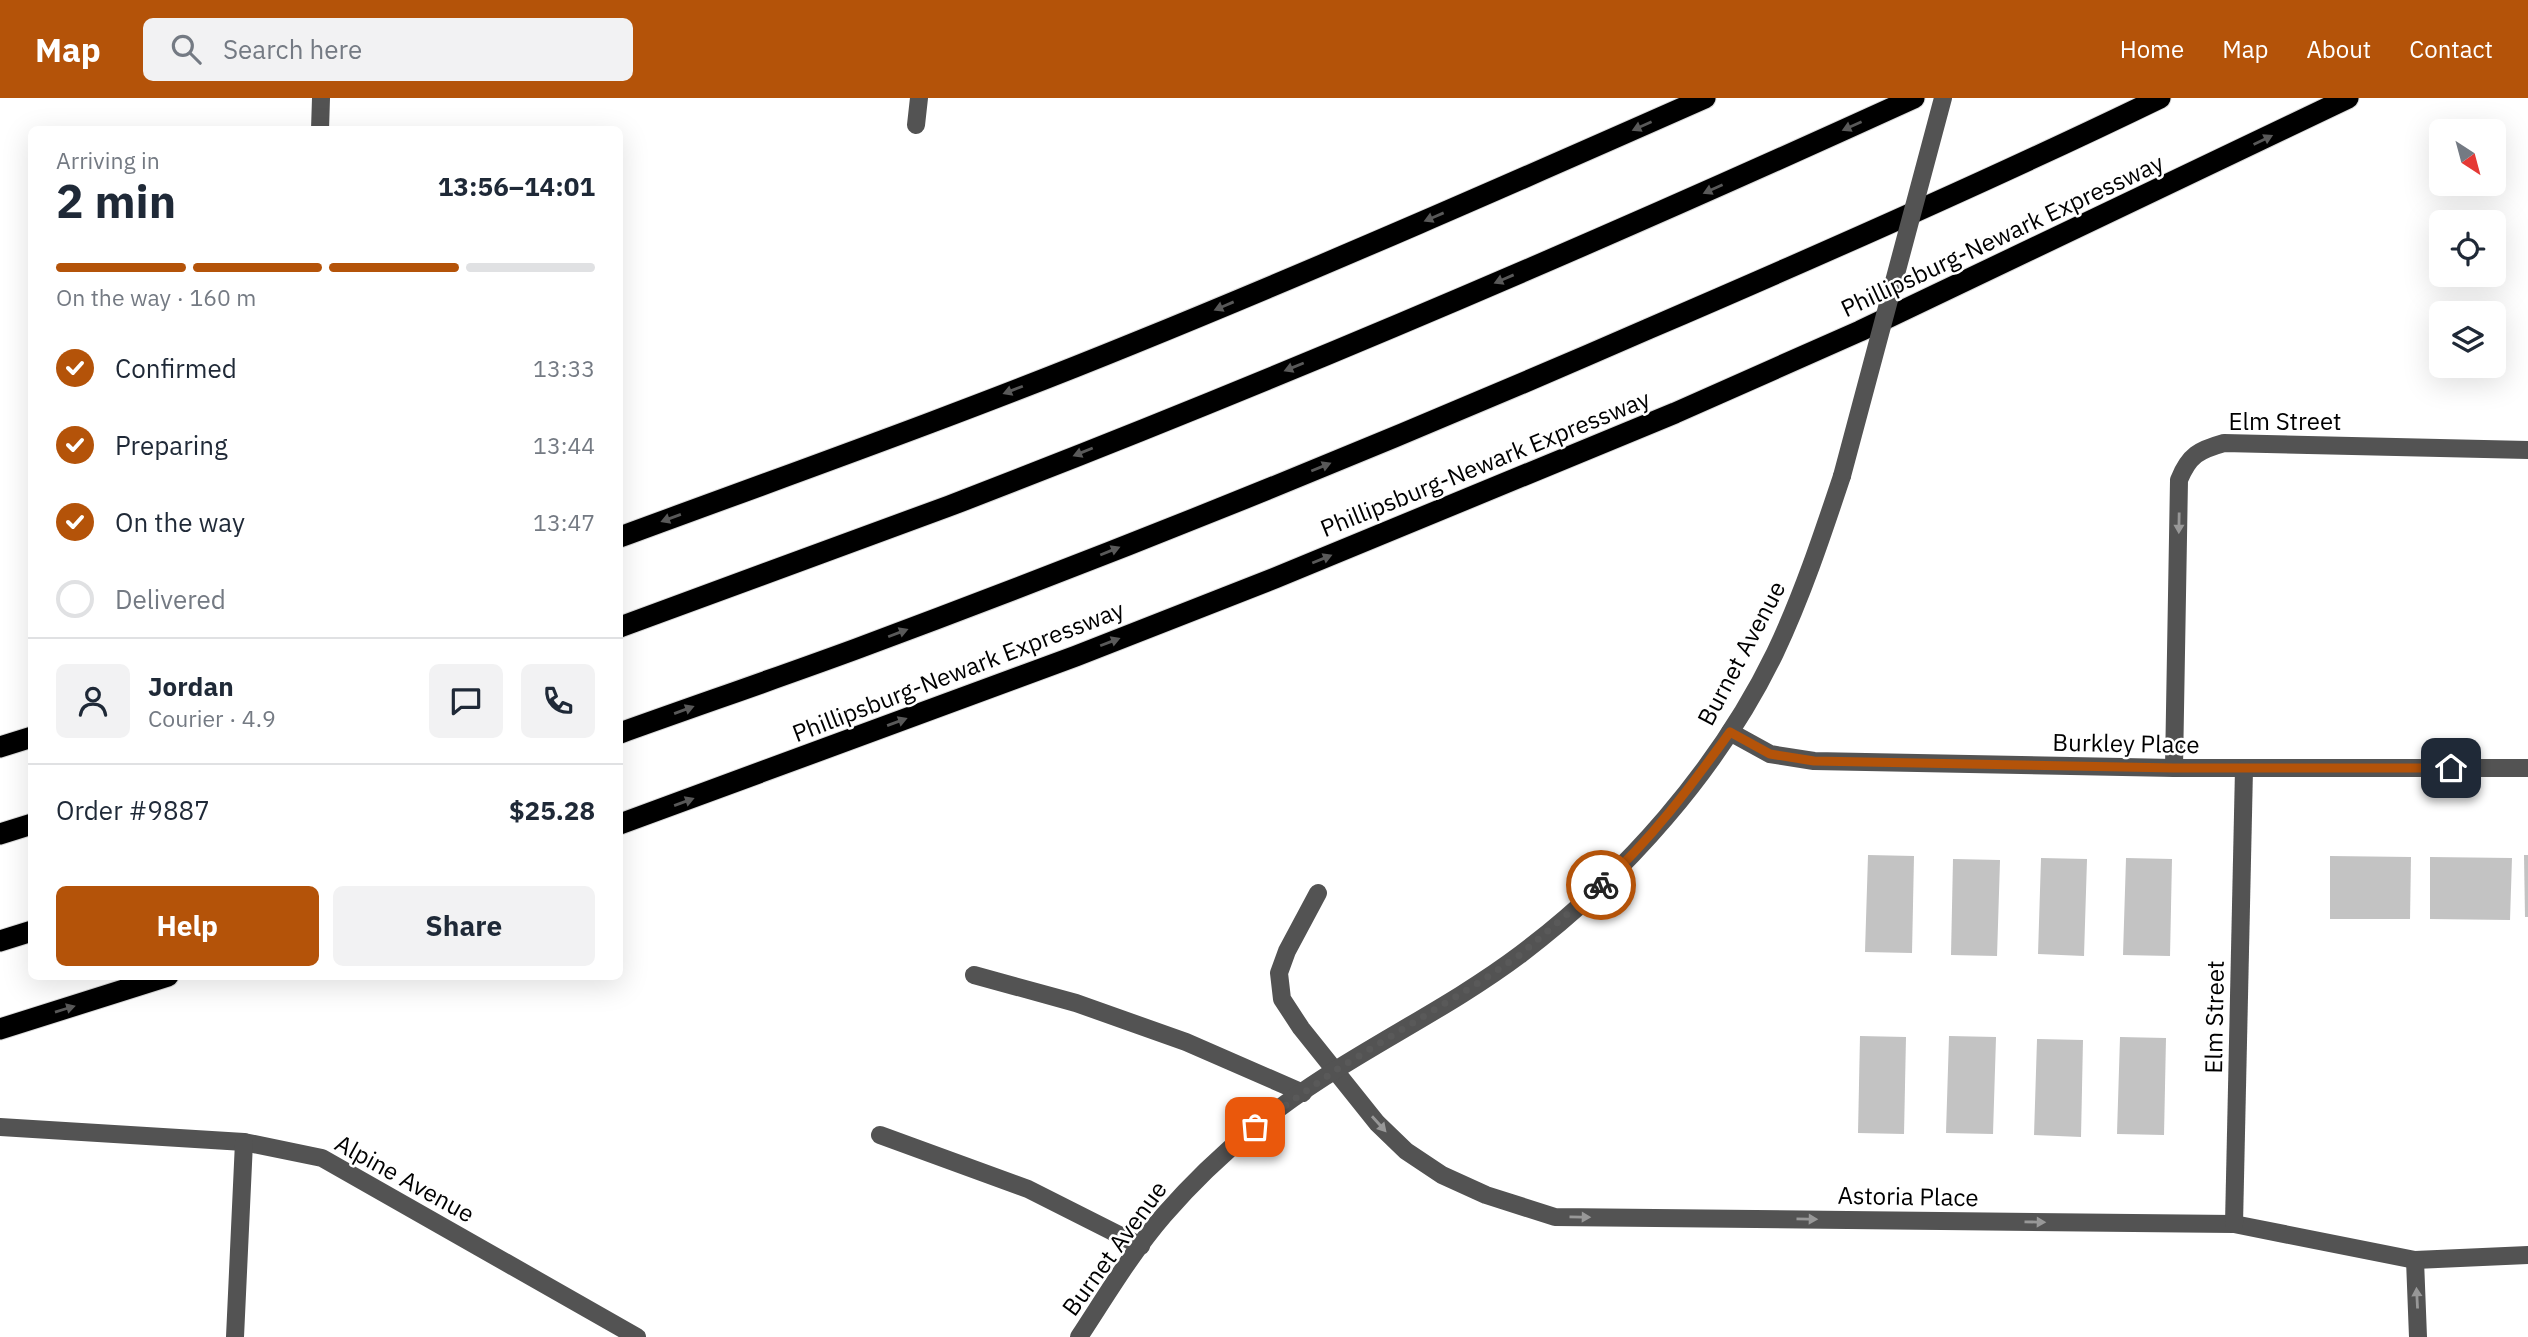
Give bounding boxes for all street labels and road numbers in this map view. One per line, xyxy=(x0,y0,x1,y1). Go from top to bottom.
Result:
street label: Phillipsburg-Newark Expressway xyxy=(1835,146,2169,324)
street label: Phillipsburg-Newark Expressway xyxy=(1315,382,1655,544)
street label: Elm Street xyxy=(2229,405,2341,437)
street label: Burnet Avenue xyxy=(1690,575,1792,731)
street label: Phillipsburg-Newark Expressway xyxy=(788,593,1128,749)
street label: Burkley Place xyxy=(2052,726,2200,760)
street label: Elm Street xyxy=(2197,960,2231,1074)
street label: Alpine Avenue xyxy=(330,1127,480,1229)
street label: Burnet Avenue xyxy=(1054,1174,1174,1322)
street label: Astoria Place xyxy=(1837,1179,1979,1213)

